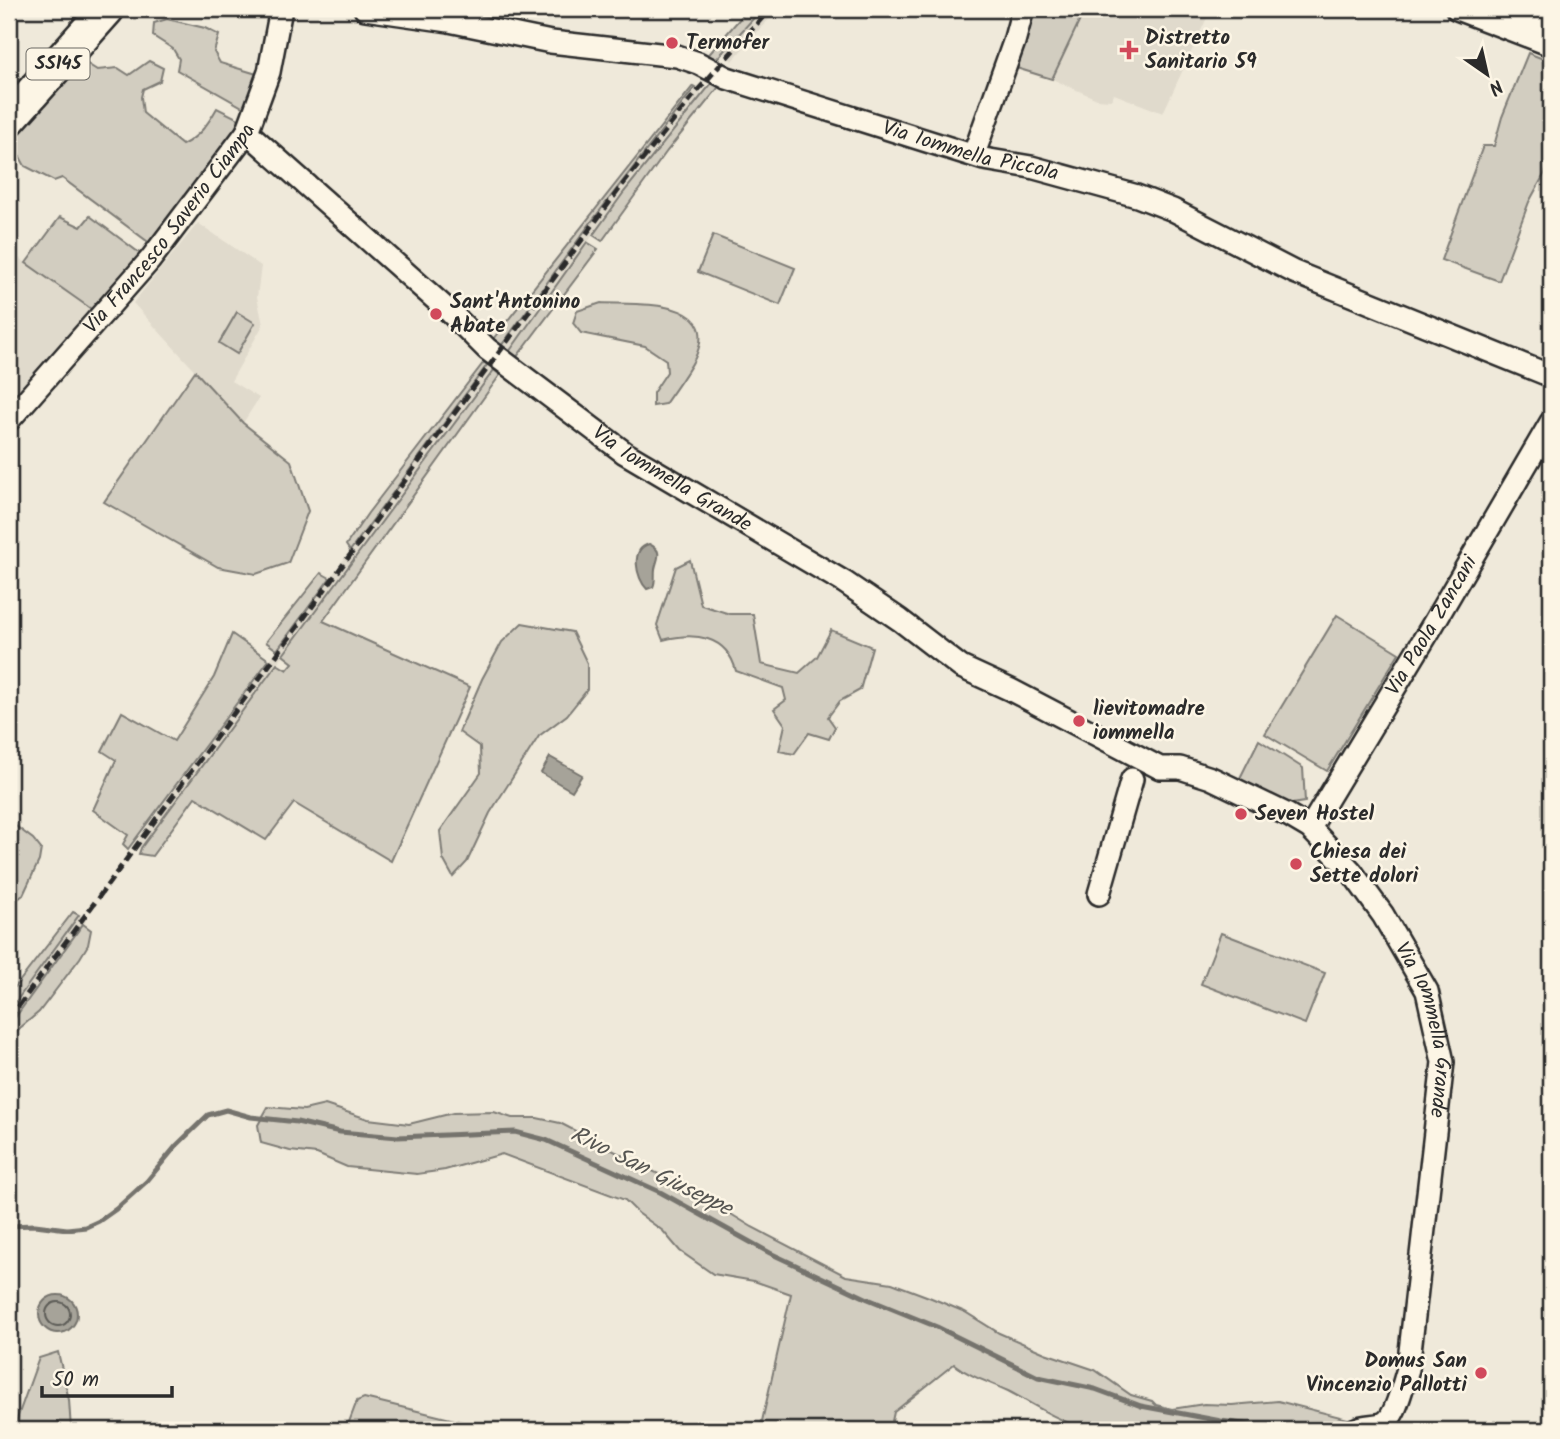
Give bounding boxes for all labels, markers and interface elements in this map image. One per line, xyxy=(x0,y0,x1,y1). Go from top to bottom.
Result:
place label: Distretto Sanitario 59 xyxy=(1145,22,1257,79)
place label: Termofer xyxy=(686,27,770,60)
marker: Termofer xyxy=(664,35,680,51)
north arrow xyxy=(1452,38,1522,108)
marker: Distretto Sanitario 59 xyxy=(1119,40,1139,60)
road number: SS145 xyxy=(27,48,90,80)
text: N xyxy=(1482,71,1509,102)
street label: Via Iommella Piccola xyxy=(878,111,1062,190)
street label: Via Francesco Saverio Ciampa xyxy=(75,120,265,342)
place label: Sant'Antonino Abate xyxy=(450,286,581,343)
marker: Sant'Antonino Abate xyxy=(428,306,444,322)
street label: Via Iommella Grande xyxy=(585,417,759,541)
street label: Via Paola Zancani xyxy=(1377,548,1487,702)
place label: lievitomadre iommella xyxy=(1093,693,1205,750)
marker: lievitomadre iommella xyxy=(1071,713,1087,729)
place label: Seven Hostel xyxy=(1255,798,1374,831)
marker: Seven Hostel xyxy=(1233,806,1249,822)
place label: Chiesa dei Sette dolori xyxy=(1310,836,1419,893)
marker: Chiesa dei Sette dolori xyxy=(1288,856,1304,872)
street label: Via Iommella Grande xyxy=(1386,936,1460,1120)
water label: Rivo San Giuseppe xyxy=(564,1117,740,1228)
place label: Domus San Vincenzio Pallotti xyxy=(1306,1345,1468,1402)
scale bar xyxy=(42,1355,172,1399)
text: 50 m xyxy=(52,1364,99,1397)
marker: Domus San Vincenzio Pallotti xyxy=(1473,1365,1489,1381)

